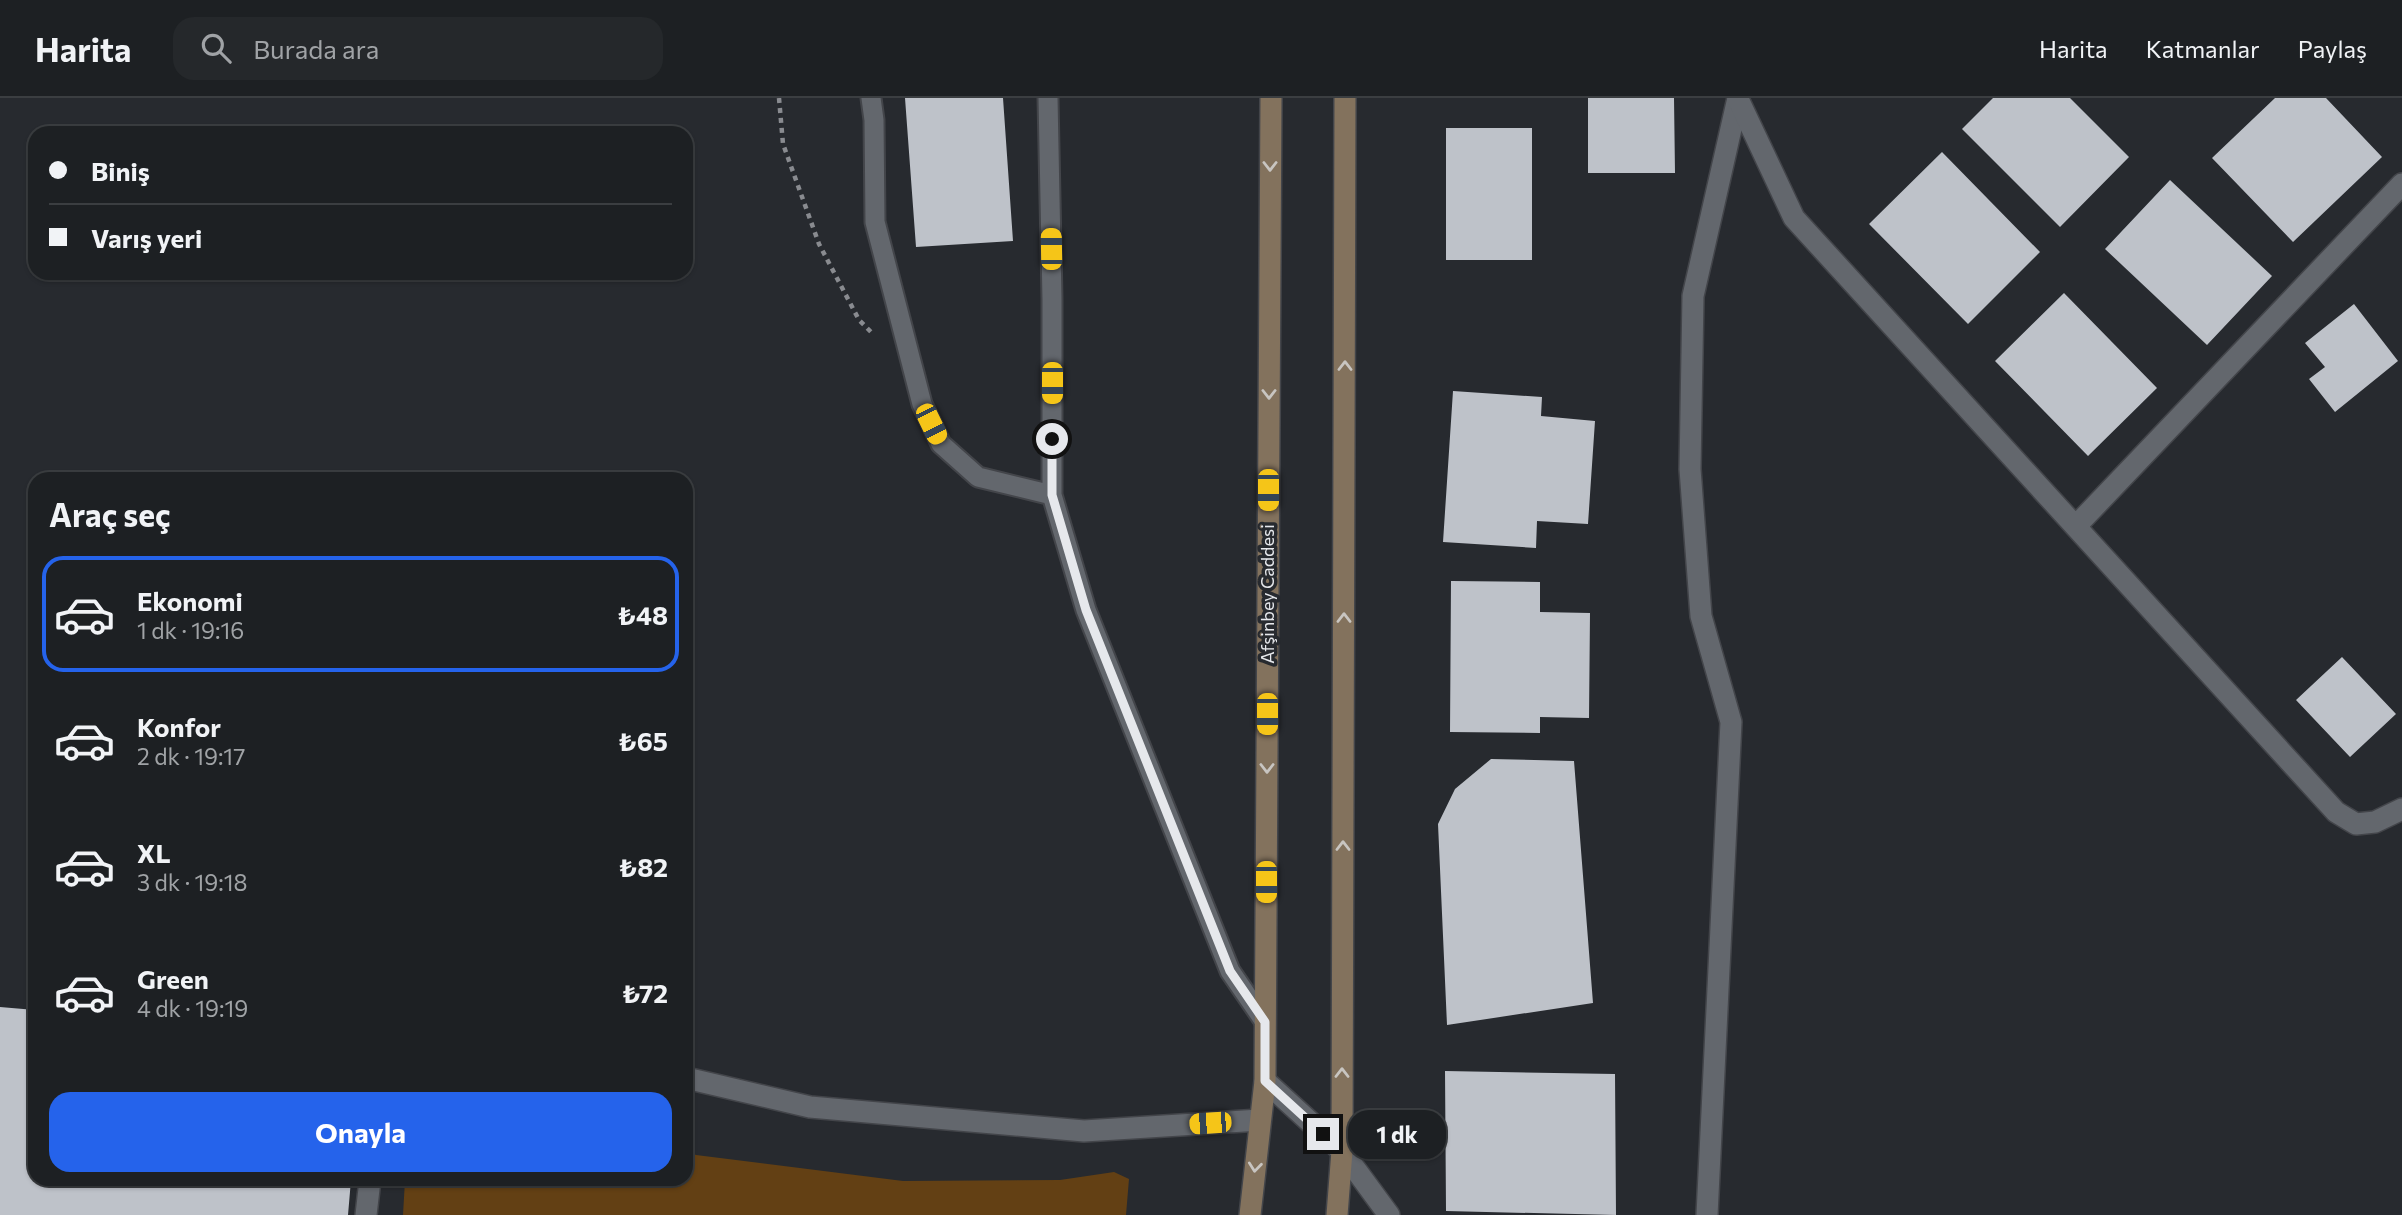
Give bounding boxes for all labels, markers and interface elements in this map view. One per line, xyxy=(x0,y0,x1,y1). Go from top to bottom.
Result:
search box xyxy=(173,17,663,80)
text: Harita xyxy=(35,28,131,69)
icon: search xyxy=(197,29,235,67)
text: Burada ara xyxy=(253,33,379,64)
text: Harita xyxy=(2039,34,2108,63)
text: Katmanlar xyxy=(2146,34,2260,63)
text: Paylaş xyxy=(2298,34,2367,63)
text: Biniş xyxy=(91,155,150,186)
one-way arrow xyxy=(1262,161,1278,172)
text: Varış yeri xyxy=(91,222,202,253)
car xyxy=(1041,228,1062,270)
one-way arrow xyxy=(1337,361,1353,371)
car xyxy=(1042,362,1063,404)
one-way arrow xyxy=(1261,389,1277,399)
car xyxy=(913,401,950,447)
route start xyxy=(1036,423,1068,455)
car xyxy=(1258,469,1279,511)
text: Araç seç xyxy=(49,494,171,534)
street label: Afşinbey Caddesi xyxy=(1256,524,1278,664)
icon: car xyxy=(53,583,116,646)
text: Ekonomi xyxy=(137,585,243,616)
text: ₺48 xyxy=(617,599,668,630)
one-way arrow xyxy=(1336,613,1352,623)
text: 1 dk · 19:16 xyxy=(137,616,244,644)
car xyxy=(1257,693,1278,735)
icon: car xyxy=(53,709,116,772)
text: Konfor xyxy=(137,711,221,742)
text: ₺65 xyxy=(618,725,668,756)
text: 2 dk · 19:17 xyxy=(137,742,245,770)
one-way arrow xyxy=(1259,763,1275,774)
icon: car xyxy=(53,835,116,898)
text: XL xyxy=(137,837,171,868)
one-way arrow xyxy=(1335,840,1351,851)
text: ₺82 xyxy=(619,851,668,882)
car xyxy=(1256,861,1277,903)
text: 3 dk · 19:18 xyxy=(137,868,248,896)
icon: car xyxy=(53,961,116,1024)
text: Green xyxy=(137,963,209,994)
text: ₺72 xyxy=(622,977,668,1008)
text: 4 dk · 19:19 xyxy=(137,994,248,1022)
one-way arrow xyxy=(1334,1068,1350,1078)
button: Onayla xyxy=(49,1092,672,1172)
callout: 1 dk xyxy=(1348,1110,1446,1158)
car xyxy=(1189,1111,1232,1135)
route end xyxy=(1307,1118,1339,1150)
text: 1 dk xyxy=(1376,1120,1418,1148)
one-way arrow xyxy=(1248,1161,1263,1172)

